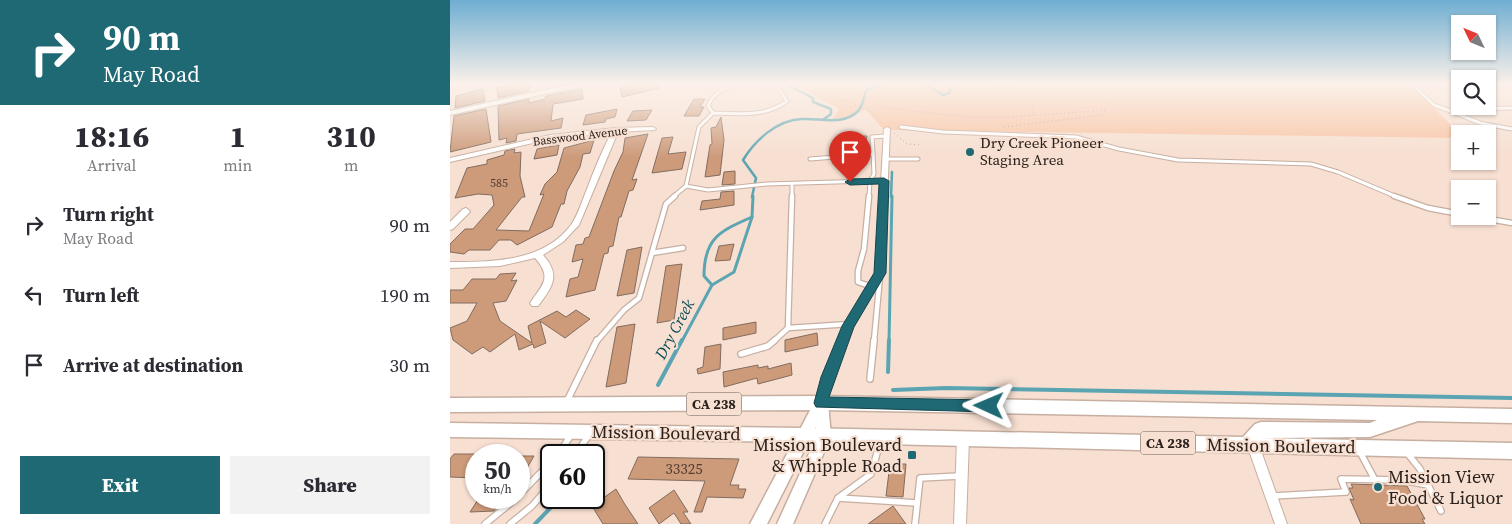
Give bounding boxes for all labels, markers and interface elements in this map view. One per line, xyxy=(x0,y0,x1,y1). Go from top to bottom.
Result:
text: 90 m xyxy=(103,14,180,62)
north arrow xyxy=(1451,15,1496,60)
map controls xyxy=(1451,15,1496,225)
icon: right xyxy=(20,20,85,85)
text: May Road xyxy=(103,59,200,89)
button: search xyxy=(1451,70,1496,115)
text: 18:16 xyxy=(74,116,149,157)
text: 1 xyxy=(229,116,246,157)
text: 310 xyxy=(326,116,376,157)
street label: Basswood Avenue xyxy=(532,122,628,150)
button: + xyxy=(1451,125,1496,170)
pin xyxy=(829,131,871,182)
place label: Dry Creek Pioneer Staging Area xyxy=(980,132,1104,170)
icon: arrive xyxy=(836,138,864,166)
marker: Dry Creek Pioneer Staging Area xyxy=(964,146,976,158)
text: Arrival xyxy=(87,154,136,176)
text: min xyxy=(223,154,252,176)
text: m xyxy=(344,154,358,176)
house number: 585 xyxy=(490,175,508,191)
button: − xyxy=(1451,180,1496,225)
text: Turn right xyxy=(63,201,154,227)
icon: right xyxy=(20,211,48,239)
text: 90 m xyxy=(389,212,430,238)
text: May Road xyxy=(63,227,133,249)
icon: left xyxy=(20,281,48,309)
text: Turn left xyxy=(63,282,139,308)
text: 190 m xyxy=(380,282,430,308)
water label: Dry Creek xyxy=(649,295,699,364)
icon: arrive xyxy=(20,351,48,379)
text: Arrive at destination xyxy=(63,352,243,378)
text: 30 m xyxy=(389,352,430,378)
position arrow xyxy=(962,379,1014,431)
road number: CA 238 xyxy=(686,392,742,416)
street label: Mission Boulevard xyxy=(591,419,741,446)
place label: Mission Boulevard & Whipple Road xyxy=(753,432,902,478)
road number: CA 238 xyxy=(1140,432,1196,454)
street label: Mission Boulevard xyxy=(1206,432,1356,459)
speed limit sign: 60 xyxy=(540,444,605,509)
marker: Mission Boulevard & Whipple Road xyxy=(906,449,918,461)
text: 50 xyxy=(484,453,511,487)
button: Exit xyxy=(20,456,220,514)
button: Share xyxy=(230,456,430,514)
house number: 33325 xyxy=(665,458,703,479)
place label: Mission View Food & Liquor xyxy=(1388,464,1503,510)
text: km/h xyxy=(483,481,512,497)
marker: Mission View Food & Liquor xyxy=(1372,481,1384,493)

